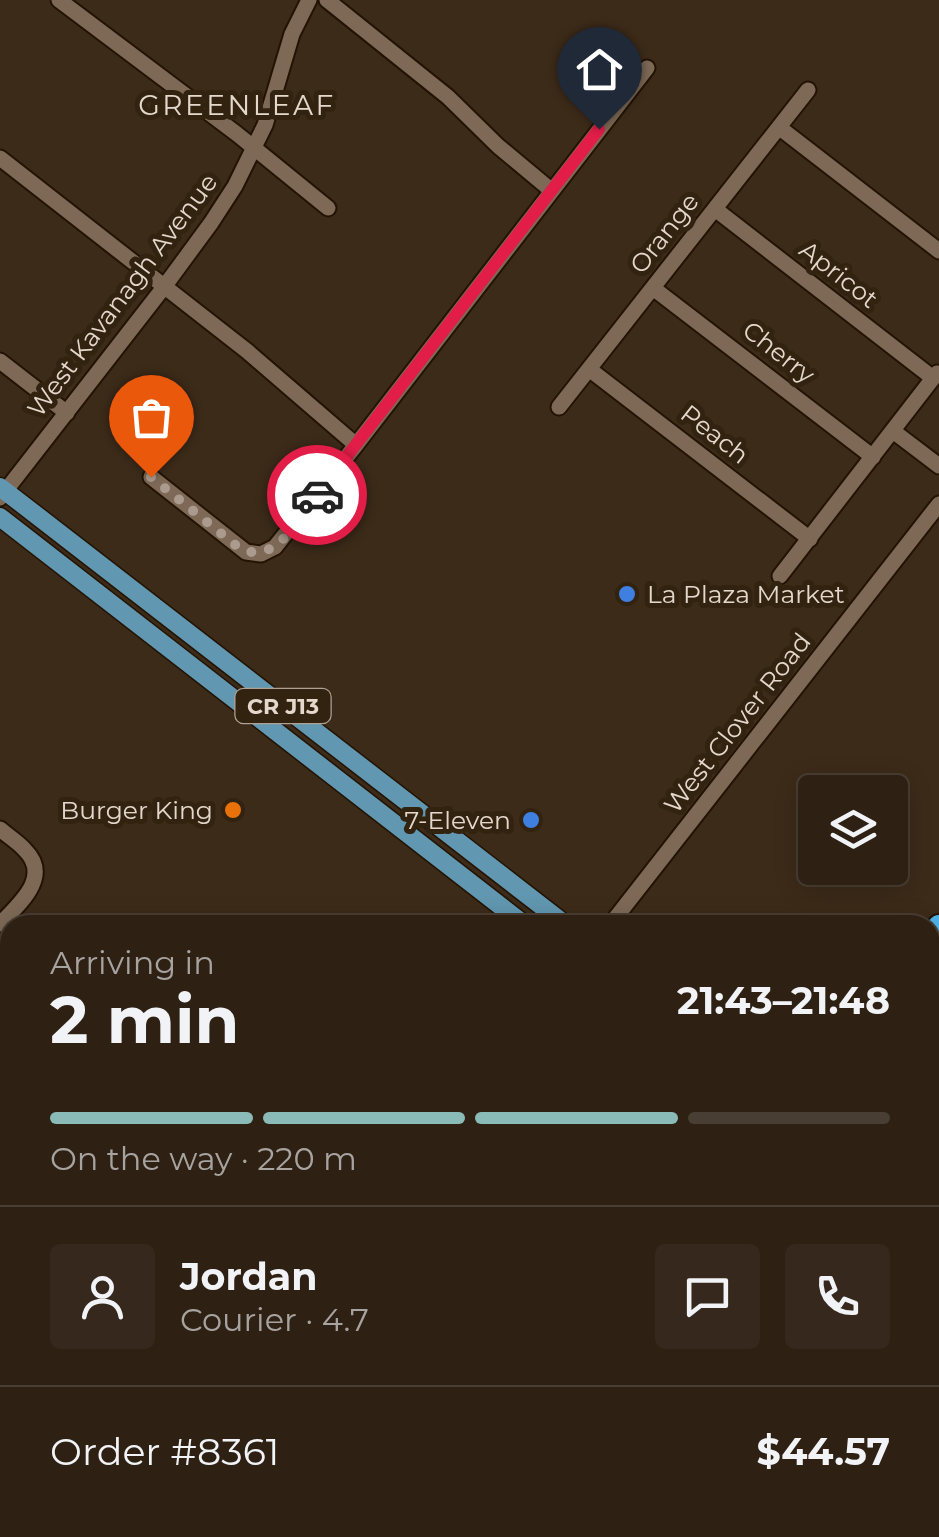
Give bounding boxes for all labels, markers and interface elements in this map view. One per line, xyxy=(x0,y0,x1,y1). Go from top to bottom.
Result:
pin xyxy=(557,27,642,130)
icon: home xyxy=(572,42,627,97)
district label: GREENLEAF xyxy=(138,88,336,122)
street label: West Kavanagh Avenue xyxy=(21,167,223,423)
street label: Orange xyxy=(623,187,705,279)
street label: Apricot xyxy=(794,234,884,314)
street label: Cherry xyxy=(737,315,821,390)
pin xyxy=(109,375,194,478)
icon: bag xyxy=(124,390,179,445)
street label: Peach xyxy=(675,398,755,470)
courier xyxy=(267,445,367,545)
icon: car xyxy=(290,468,345,523)
place label: La Plaza Market xyxy=(647,579,845,609)
marker: La Plaza Market xyxy=(616,583,638,605)
street label: West Clover Road xyxy=(657,627,817,819)
road number: CR J13 xyxy=(236,689,330,723)
map controls xyxy=(798,775,908,885)
button: layers xyxy=(798,775,908,885)
place label: Burger King xyxy=(60,795,213,825)
marker: Burger King xyxy=(222,799,244,821)
place label: 7-Eleven xyxy=(404,805,511,835)
marker: 7-Eleven xyxy=(520,809,542,831)
text: Arriving in xyxy=(50,943,215,982)
text: 21:43–21:48 xyxy=(677,977,890,1024)
text: 2 min xyxy=(50,980,239,1059)
text: On the way · 220 m xyxy=(50,1139,357,1178)
button: person xyxy=(50,1244,155,1349)
button: chat xyxy=(655,1244,760,1349)
button: phone xyxy=(785,1244,890,1349)
text: Jordan xyxy=(180,1253,318,1300)
text: Courier · 4.7 xyxy=(180,1300,369,1339)
text: Order #8361 xyxy=(50,1428,280,1475)
text: $44.57 xyxy=(757,1428,890,1475)

